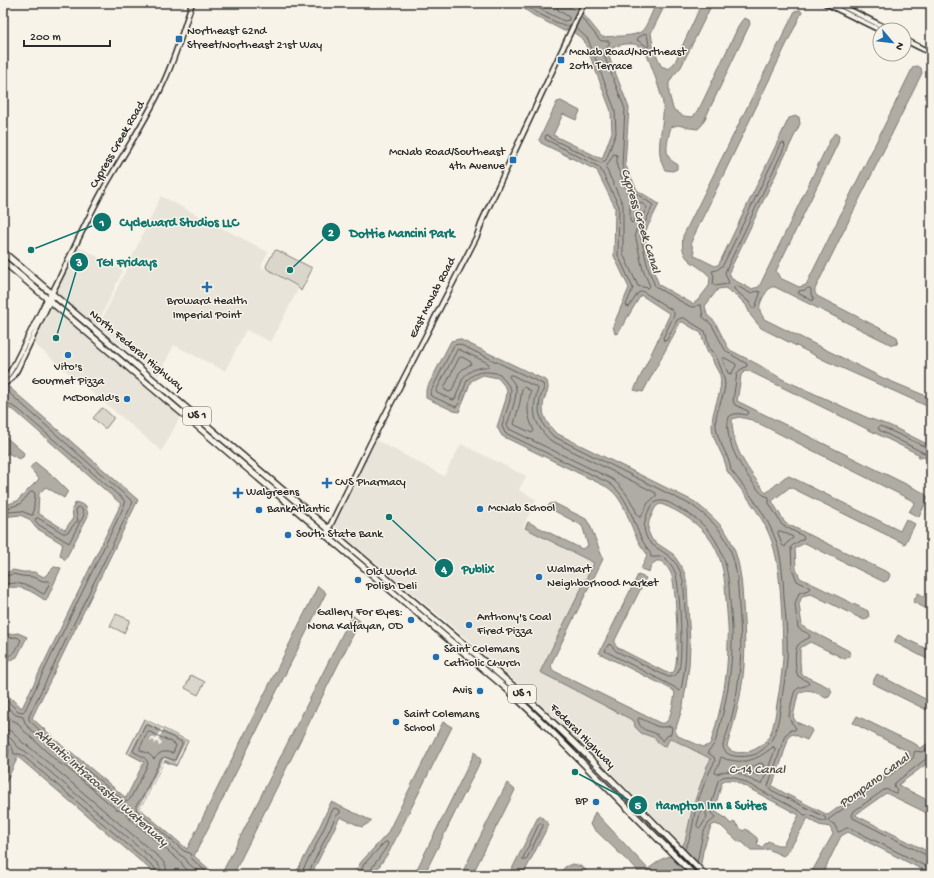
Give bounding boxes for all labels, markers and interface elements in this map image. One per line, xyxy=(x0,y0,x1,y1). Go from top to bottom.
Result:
scale bar xyxy=(24,22,110,48)
north arrow xyxy=(872,22,912,62)
place label: Northeast 62nd Street/Northeast 21st Way xyxy=(187,25,322,53)
text: 200 m xyxy=(30,31,61,45)
marker: Northeast 62nd Street/Northeast 21st Way xyxy=(174,34,184,44)
text: N xyxy=(892,40,906,52)
place label: McNab Road/Northeast 20th Terrace xyxy=(569,46,687,74)
marker: McNab Road/Northeast 20th Terrace xyxy=(556,55,566,65)
street label: Cypress Creek Road xyxy=(87,98,149,191)
place label: McNab Road/Southeast 4th Avenue xyxy=(389,146,506,174)
marker: McNab Road/Southeast 4th Avenue xyxy=(508,155,518,165)
water label: Cypress Creek Canal xyxy=(617,167,663,276)
callout: Cycleward Studios LLC xyxy=(92,209,247,234)
text: Cycleward Studios LLC xyxy=(118,216,240,231)
text: 1 xyxy=(99,217,105,231)
callout: Dottie Mancini Park xyxy=(321,220,462,245)
text: 2 xyxy=(328,227,334,241)
text: Dottie Mancini Park xyxy=(349,227,457,242)
callout: TGI Fridays xyxy=(69,249,165,274)
street label: East McNab Road xyxy=(407,255,460,341)
text: TGI Fridays xyxy=(96,256,158,271)
text: 3 xyxy=(75,257,82,271)
marker: Broward Health Imperial Point xyxy=(201,281,213,293)
place label: Broward Health Imperial Point xyxy=(166,295,248,323)
street label: North Federal Highway xyxy=(86,307,186,395)
marker: Vito's Gourmet Pizza xyxy=(63,350,73,360)
place label: Vito's Gourmet Pizza xyxy=(32,361,105,389)
place label: McDonald's xyxy=(63,392,120,406)
marker: McDonald's xyxy=(122,394,132,404)
road number: US 1 xyxy=(183,407,211,425)
place label: CVS Pharmacy xyxy=(335,476,406,490)
marker: CVS Pharmacy xyxy=(322,478,332,488)
place label: Walgreens xyxy=(246,486,300,500)
marker: Walgreens xyxy=(233,488,243,498)
place label: McNab School xyxy=(488,502,556,516)
place label: BankAtlantic xyxy=(266,503,330,517)
marker: McNab School xyxy=(475,504,485,514)
marker: BankAtlantic xyxy=(254,505,264,515)
place label: South State Bank xyxy=(296,528,384,542)
marker: South State Bank xyxy=(283,530,293,540)
callout: Publix xyxy=(434,556,502,581)
text: Publix xyxy=(461,563,494,578)
place label: Walmart Neighborhood Market xyxy=(547,563,659,591)
text: 4 xyxy=(440,564,447,578)
place label: Old World Polish Deli xyxy=(365,566,417,594)
marker: Walmart Neighborhood Market xyxy=(534,572,544,582)
marker: Old World Polish Deli xyxy=(353,575,363,585)
place label: Gallery For Eyes: Nona Kalfayan, OD xyxy=(308,606,403,634)
place label: Anthony's Coal Fired Pizza xyxy=(476,611,552,639)
marker: Gallery For Eyes: Nona Kalfayan, OD xyxy=(406,615,416,625)
marker: Anthony's Coal Fired Pizza xyxy=(464,620,474,630)
place label: Saint Colemans Catholic Church xyxy=(444,643,521,671)
marker: Saint Colemans Catholic Church xyxy=(431,652,441,662)
place label: Avis xyxy=(453,684,473,698)
road number: US 1 xyxy=(508,685,536,703)
marker: Avis xyxy=(475,686,485,696)
street label: Federal Highway xyxy=(546,701,618,773)
place label: Saint Colemans School xyxy=(404,708,480,736)
marker: Saint Colemans School xyxy=(391,717,401,727)
water label: Atlantic Intracoastal Waterway xyxy=(31,726,172,851)
water label: Pompano Canal xyxy=(837,750,914,812)
water label: C-14 Canal xyxy=(729,763,786,778)
callout: Hampton Inn & Suites xyxy=(628,792,775,817)
place label: BP xyxy=(574,795,588,809)
marker: BP xyxy=(591,797,601,807)
text: Hampton Inn & Suites xyxy=(656,799,768,815)
text: 5 xyxy=(635,800,642,814)

